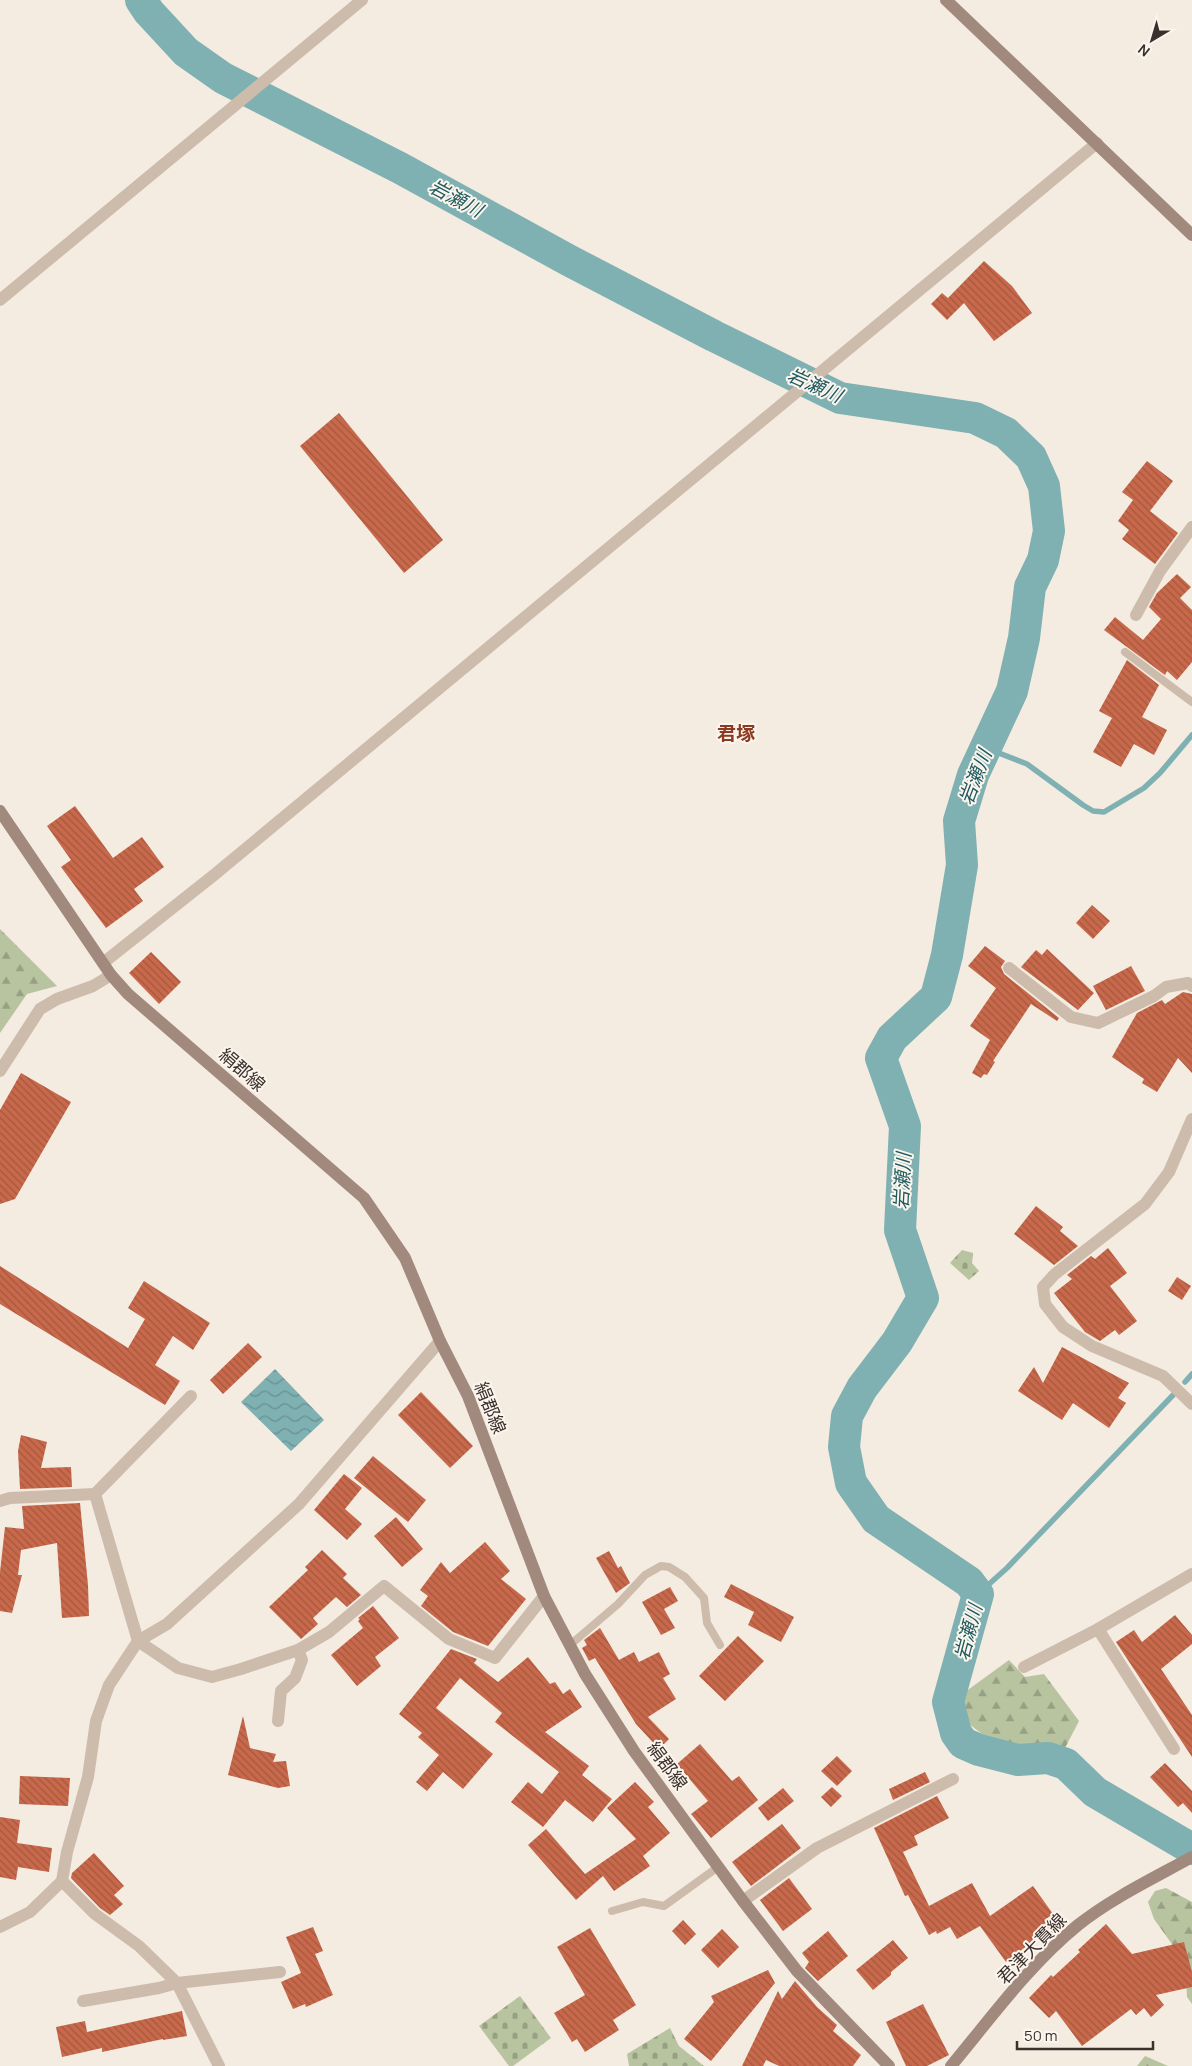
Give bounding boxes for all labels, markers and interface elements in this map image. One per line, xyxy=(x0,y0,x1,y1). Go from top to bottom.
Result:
north arrow xyxy=(1127,15,1177,65)
text: N xyxy=(1134,40,1154,61)
water label: 岩瀬川 xyxy=(425,173,489,224)
water label: 岩瀬川 xyxy=(784,362,848,409)
district label: 君塚 xyxy=(717,720,755,746)
water label: 岩瀬川 xyxy=(953,744,998,808)
street label: 絹郡線 xyxy=(214,1042,271,1096)
water label: 岩瀬川 xyxy=(888,1150,917,1210)
street label: 絹郡線 xyxy=(470,1378,512,1437)
water label: 岩瀬川 xyxy=(948,1599,988,1663)
street label: 絹郡線 xyxy=(642,1737,693,1794)
street label: 君津大貫線 xyxy=(991,1908,1071,1989)
scale bar xyxy=(1017,2018,1153,2050)
text: 50 m xyxy=(1024,2025,1058,2046)

